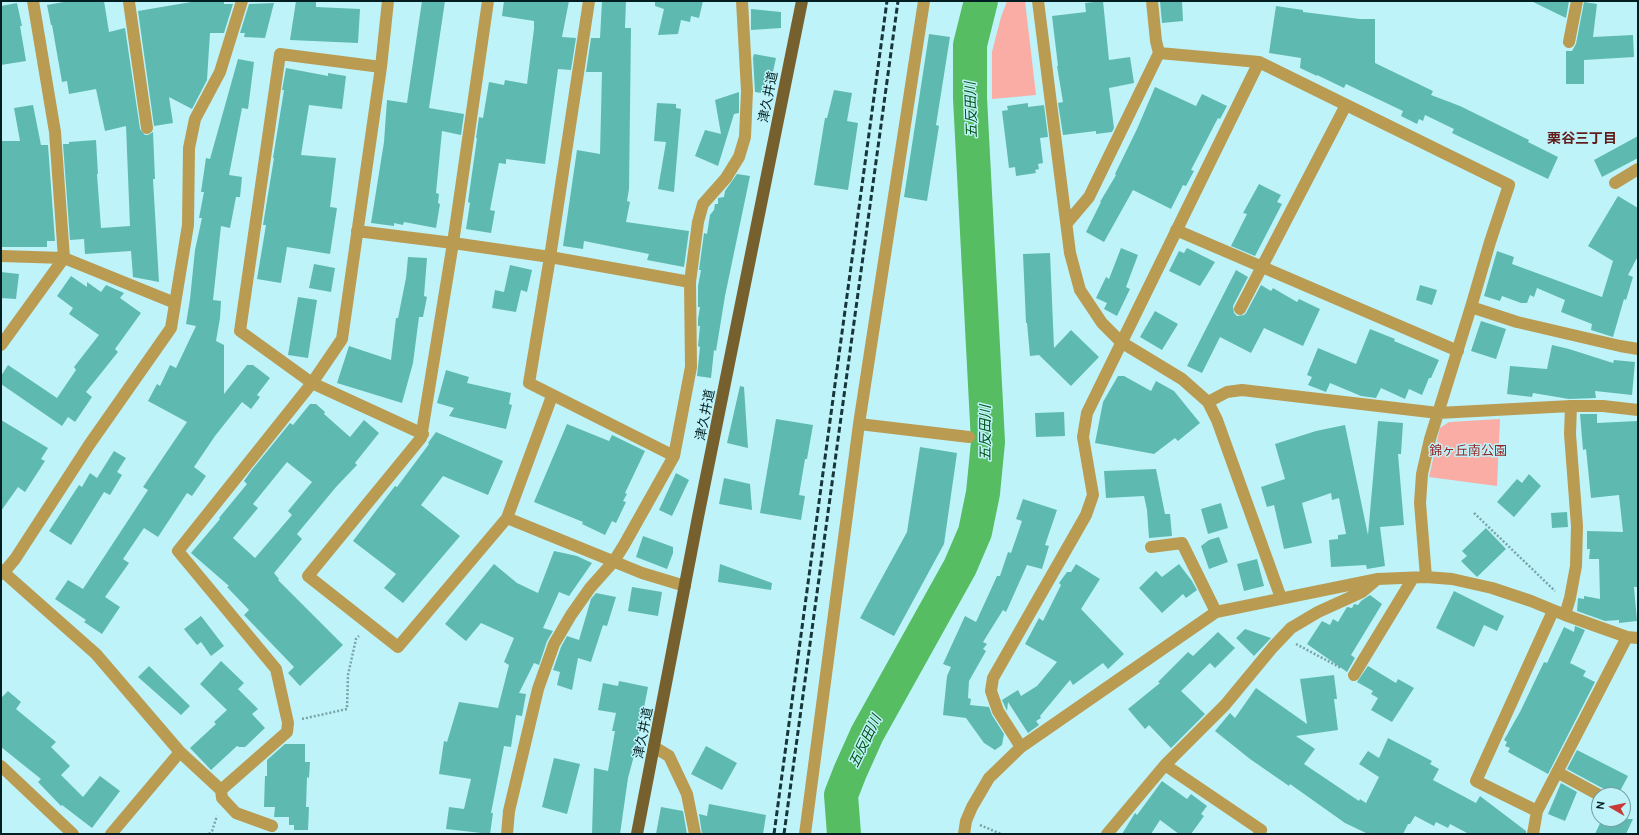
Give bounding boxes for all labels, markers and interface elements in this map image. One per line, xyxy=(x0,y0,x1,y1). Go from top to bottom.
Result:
street label: 津久井道 xyxy=(755,70,781,124)
water label: 五反田川 xyxy=(962,82,980,138)
district label: 栗谷三丁目 xyxy=(1547,130,1617,146)
street label: 津久井道 xyxy=(692,388,718,442)
water label: 五反田川 xyxy=(977,405,993,461)
park label: 錦ヶ丘南公園 xyxy=(1429,443,1507,459)
street label: 津久井道 xyxy=(630,706,656,760)
water label: 五反田川 xyxy=(845,712,885,770)
north arrow xyxy=(1591,787,1631,827)
text: N xyxy=(1594,800,1607,810)

